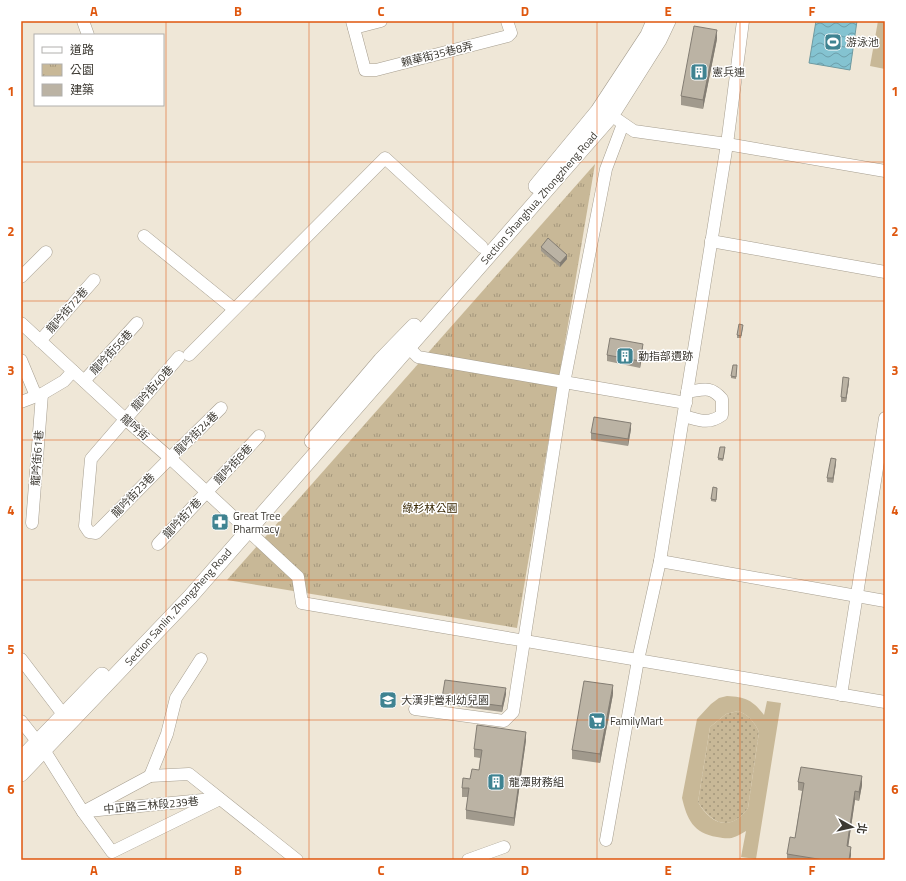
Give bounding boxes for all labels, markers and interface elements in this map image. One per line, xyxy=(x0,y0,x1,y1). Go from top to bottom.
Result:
text: A xyxy=(90,1,98,21)
text: B xyxy=(234,1,242,21)
text: C xyxy=(377,1,385,21)
text: D xyxy=(521,1,529,21)
text: E xyxy=(664,1,672,21)
text: F xyxy=(809,1,816,21)
sports icon: 游泳池 xyxy=(823,32,843,52)
legend xyxy=(34,34,164,106)
place label: 游泳池 xyxy=(846,34,879,50)
street label: 賴華街35巷8弄 xyxy=(399,37,475,71)
text: 道路 xyxy=(70,40,94,59)
text: 公園 xyxy=(70,60,94,79)
building icon: 憲兵連 xyxy=(689,62,709,82)
place label: 憲兵連 xyxy=(712,64,745,80)
text: 建築 xyxy=(70,80,94,99)
text: 1 xyxy=(7,81,15,101)
text: 1 xyxy=(891,81,899,101)
street label: Section Shanghua, Zhongzheng Road xyxy=(477,128,601,268)
text: 2 xyxy=(7,221,15,241)
text: 2 xyxy=(891,221,899,241)
street label: 龍吟街72巷 xyxy=(42,283,92,337)
street label: 龍吟街56巷 xyxy=(86,326,136,378)
building icon: 勤指部遺跡 xyxy=(615,346,635,366)
place label: 勤指部遺跡 xyxy=(638,348,693,364)
text: 3 xyxy=(7,360,15,380)
text: 3 xyxy=(891,360,899,380)
street label: 龍吟街40巷 xyxy=(127,362,177,414)
street label: 龍吟街24巷 xyxy=(170,408,222,458)
street label: 龍吟街 xyxy=(117,410,153,444)
street label: 龍吟街61巷 xyxy=(27,429,47,487)
street label: 龍吟街8巷 xyxy=(210,440,256,488)
street label: 龍吟街23巷 xyxy=(108,469,158,521)
street label: 龍吟街7巷 xyxy=(159,494,205,542)
text: 4 xyxy=(7,500,15,520)
park label: 綠杉林公園 xyxy=(403,500,458,516)
text: 4 xyxy=(891,500,899,520)
place label: Great Tree Pharmacy xyxy=(233,508,281,537)
pharmacy icon: Great Tree Pharmacy xyxy=(210,512,230,532)
street label: Section Sanlin, Zhongzheng Road xyxy=(121,545,235,669)
text: 5 xyxy=(7,639,15,659)
text: 5 xyxy=(891,639,899,659)
school or university icon: 大漢非營利幼兒園 xyxy=(378,690,398,710)
place label: 大漢非營利幼兒園 xyxy=(401,692,489,708)
supermarket icon: FamilyMart xyxy=(587,711,607,731)
place label: FamilyMart xyxy=(610,713,663,729)
building icon: 龍潭財務組 xyxy=(486,772,506,792)
place label: 龍潭財務組 xyxy=(509,774,564,790)
text: 6 xyxy=(7,779,15,799)
text: 6 xyxy=(891,779,899,799)
street label: 中正路三林段239巷 xyxy=(103,793,199,817)
north arrow xyxy=(832,807,872,847)
text: 北 xyxy=(853,822,871,835)
text: A xyxy=(90,860,98,880)
text: B xyxy=(234,860,242,880)
text: C xyxy=(377,860,385,880)
text: D xyxy=(521,860,529,880)
text: E xyxy=(664,860,672,880)
text: F xyxy=(809,860,816,880)

